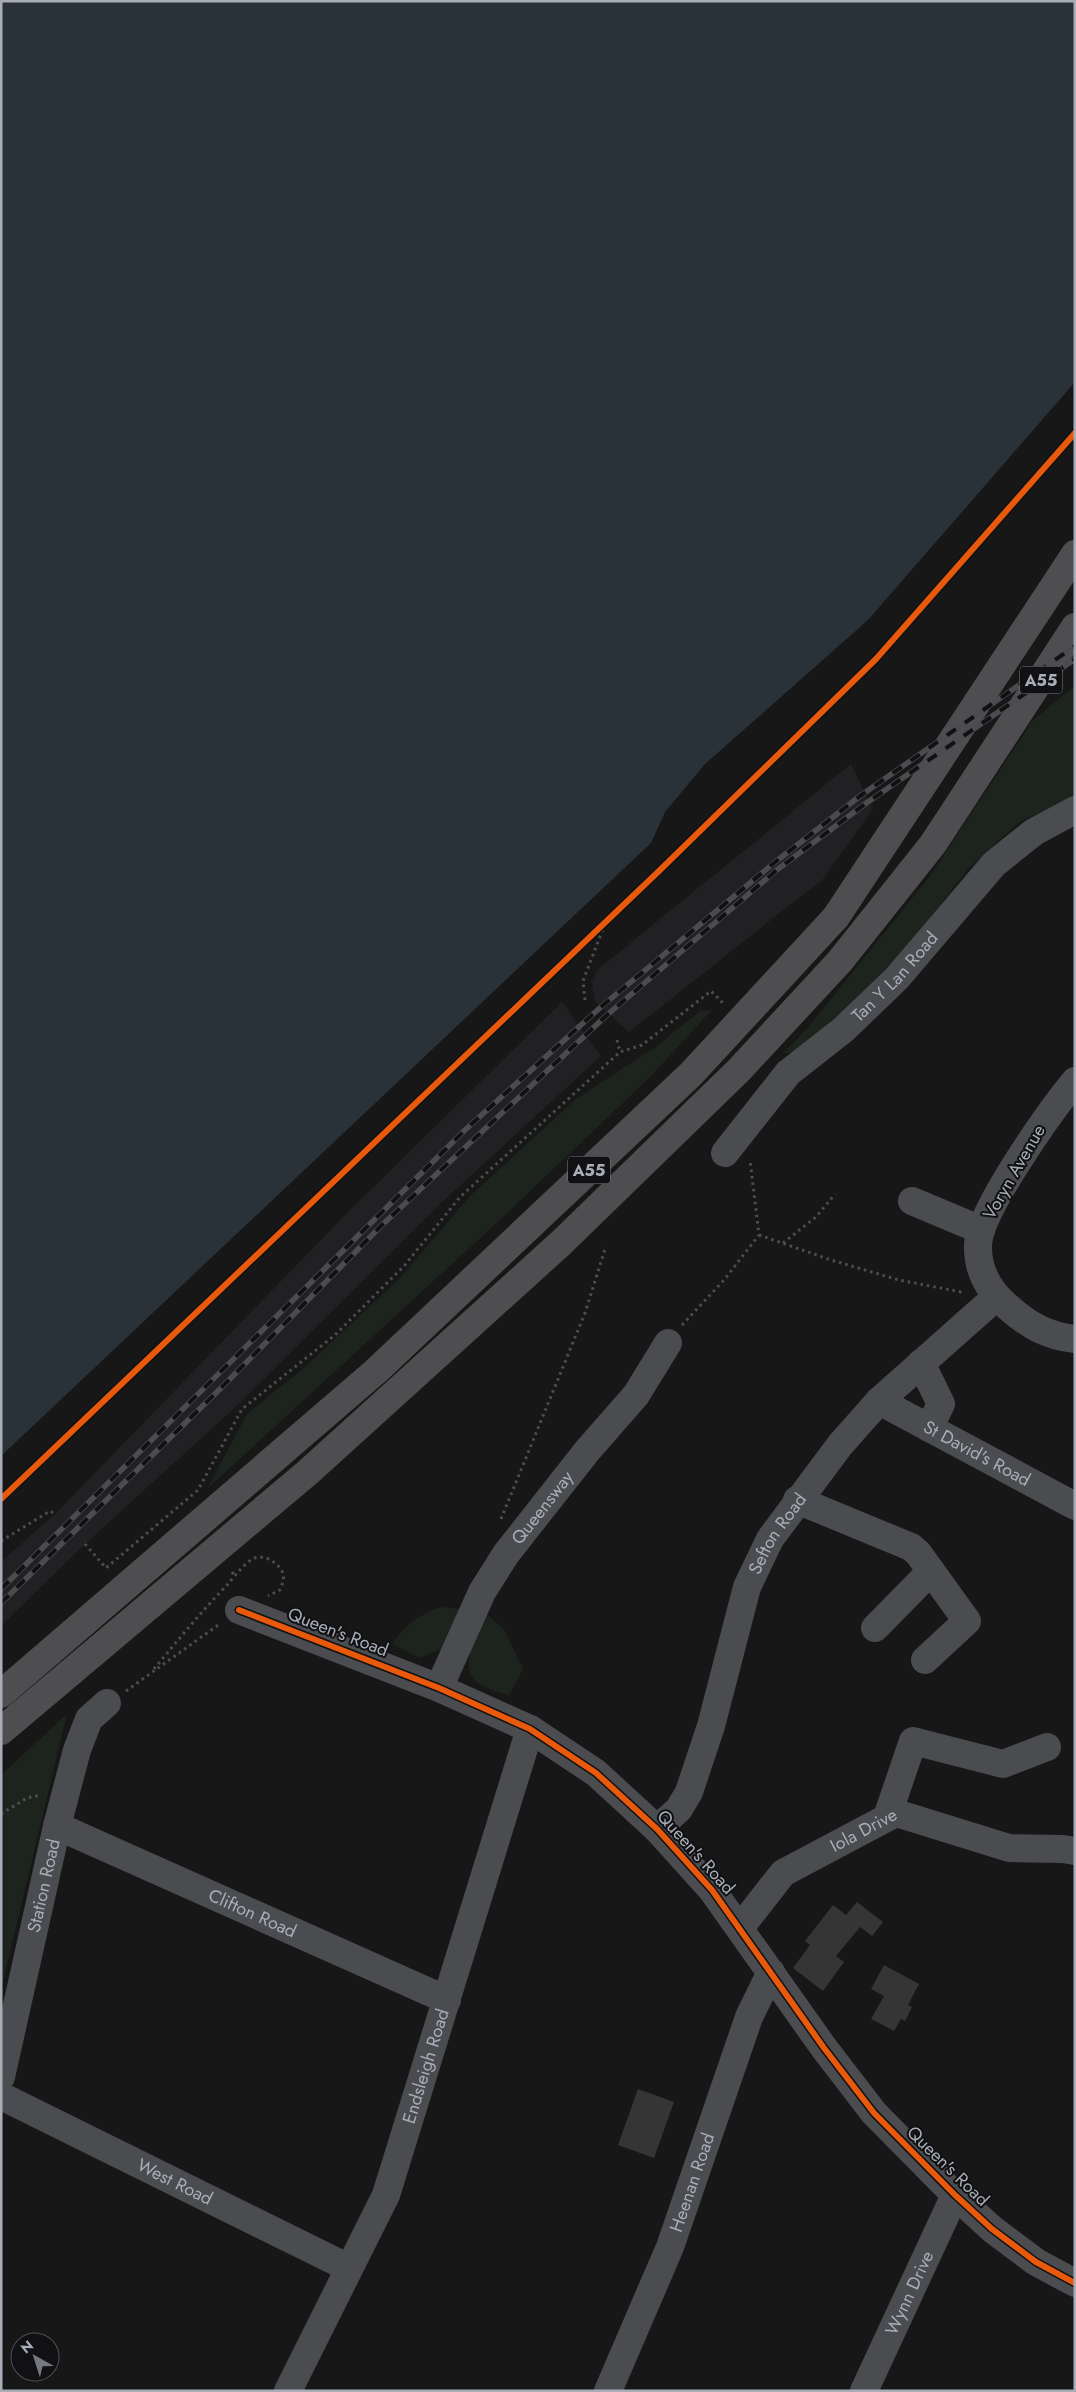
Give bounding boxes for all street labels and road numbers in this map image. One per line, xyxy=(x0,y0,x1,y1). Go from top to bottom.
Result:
road number: A55 xyxy=(1020,666,1062,694)
street label: Tan Y Lan Road xyxy=(846,926,944,1028)
street label: Voryn Avenue xyxy=(976,1120,1052,1224)
road number: A55 xyxy=(568,1156,610,1184)
street label: St David's Road xyxy=(919,1414,1035,1493)
street label: Queensway xyxy=(505,1465,580,1550)
street label: Sefton Road xyxy=(742,1488,813,1579)
street label: Queen's Road xyxy=(284,1601,392,1663)
street label: Iola Drive xyxy=(825,1802,902,1859)
street label: Queen's Road xyxy=(651,1804,741,1900)
street label: Station Road xyxy=(21,1836,67,1935)
street label: Clifton Road xyxy=(204,1882,301,1944)
street label: Endsleigh Road xyxy=(396,2005,456,2127)
street label: Queen's Road xyxy=(901,2120,995,2212)
street label: Heenan Road xyxy=(663,2129,721,2236)
street label: West Road xyxy=(133,2152,217,2212)
street label: Wynn Drive xyxy=(879,2247,940,2339)

